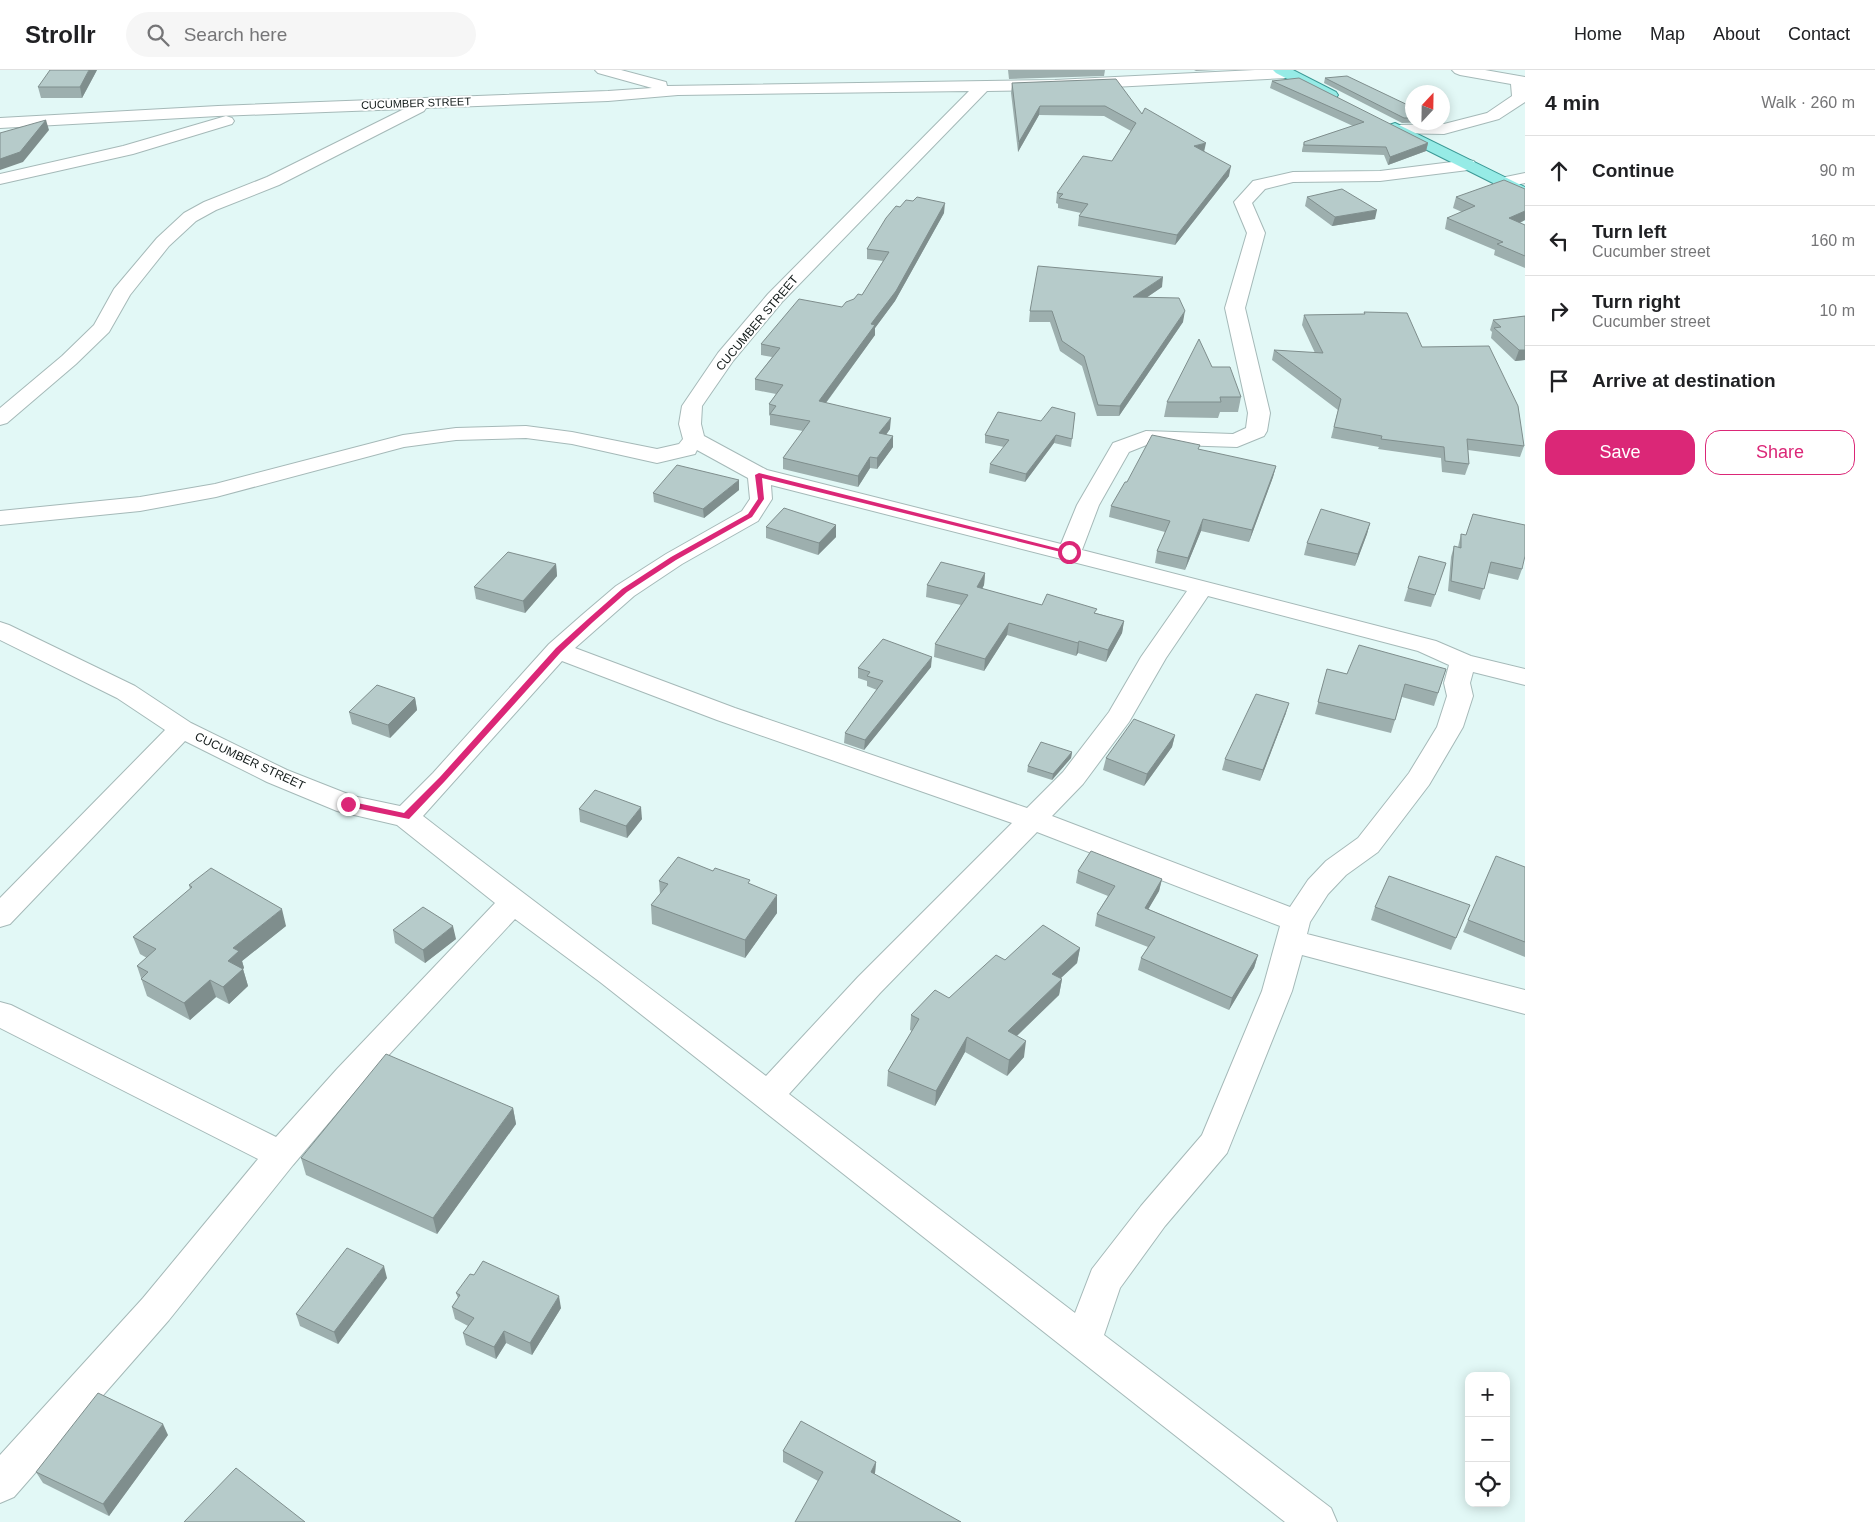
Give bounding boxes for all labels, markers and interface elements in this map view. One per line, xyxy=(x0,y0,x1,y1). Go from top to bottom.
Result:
search box xyxy=(126,12,476,57)
text: Strollr xyxy=(25,21,96,48)
icon: search xyxy=(144,21,172,49)
text: Search here xyxy=(184,24,287,45)
text: Home xyxy=(1574,24,1622,44)
text: Map xyxy=(1650,24,1685,44)
text: About xyxy=(1713,24,1760,44)
text: Contact xyxy=(1788,24,1850,44)
north arrow xyxy=(1405,85,1450,130)
text: 4 min xyxy=(1545,91,1600,114)
text: Walk · 260 m xyxy=(1761,94,1855,111)
street label: CUCUMBER STREET xyxy=(361,95,471,111)
icon: ahead xyxy=(1545,157,1573,185)
text: Continue xyxy=(1592,160,1674,181)
text: 90 m xyxy=(1819,162,1855,179)
text: Turn left xyxy=(1592,221,1667,242)
icon: left xyxy=(1545,227,1573,255)
text: 160 m xyxy=(1811,232,1855,249)
text: Cucumber street xyxy=(1592,243,1710,260)
street label: CUCUMBER STREET xyxy=(713,272,801,373)
text: Turn right xyxy=(1592,291,1680,312)
icon: right xyxy=(1545,297,1573,325)
text: 10 m xyxy=(1819,302,1855,319)
text: Cucumber street xyxy=(1592,313,1710,330)
icon: arrive xyxy=(1545,367,1573,395)
text: Arrive at destination xyxy=(1592,370,1776,391)
button: Save xyxy=(1545,430,1695,475)
button: Share xyxy=(1705,430,1855,475)
route start xyxy=(1058,541,1081,564)
street label: CUCUMBER STREET xyxy=(193,729,308,793)
route end xyxy=(337,793,360,816)
map controls xyxy=(1465,1372,1510,1507)
button: + xyxy=(1465,1372,1510,1417)
button: − xyxy=(1465,1417,1510,1462)
button: locate xyxy=(1465,1462,1510,1507)

